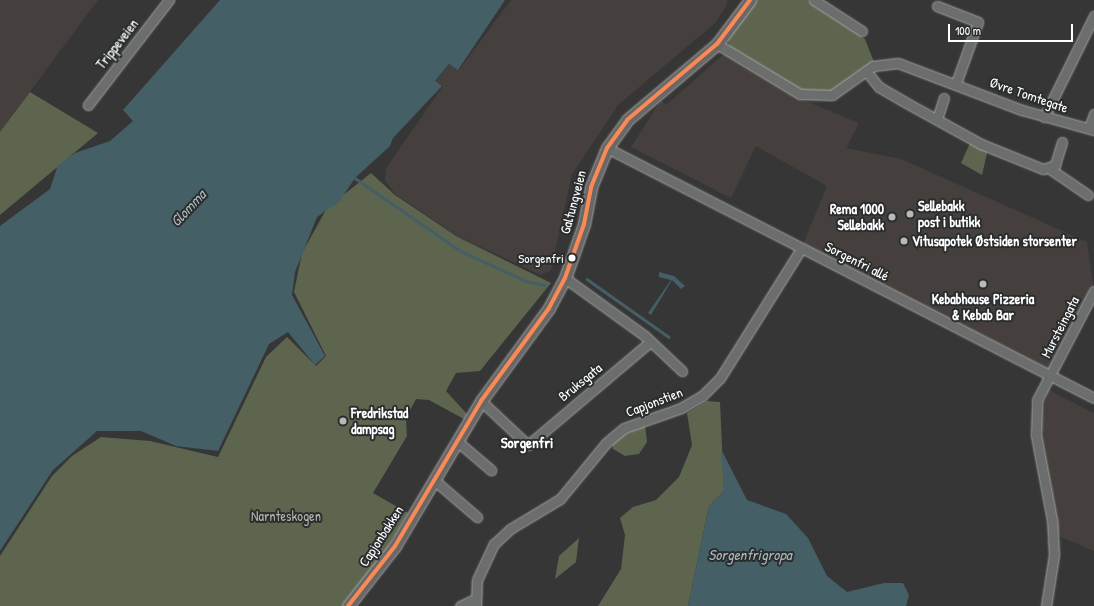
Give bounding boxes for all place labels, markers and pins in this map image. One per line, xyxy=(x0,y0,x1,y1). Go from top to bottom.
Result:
place label: Sellebakk post i butikk xyxy=(918,198,980,230)
place label: Rema 1000 Sellebakk xyxy=(830,201,884,234)
marker: Sellebakk post i butikk xyxy=(905,209,915,219)
marker: Rema 1000 Sellebakk xyxy=(887,212,897,222)
place label: Vitusapotek Østsiden storsenter xyxy=(912,233,1077,249)
marker: Vitusapotek Østsiden storsenter xyxy=(899,236,909,246)
place label: Sorgenfri xyxy=(518,250,564,266)
marker: Sorgenfri xyxy=(567,253,577,263)
marker: Kebabhouse Pizzeria & Kebab Bar xyxy=(978,279,988,289)
place label: Kebabhouse Pizzeria & Kebab Bar xyxy=(932,291,1034,324)
place label: Fredrikstad dampsag xyxy=(351,405,408,438)
marker: Fredrikstad dampsag xyxy=(338,416,348,426)

